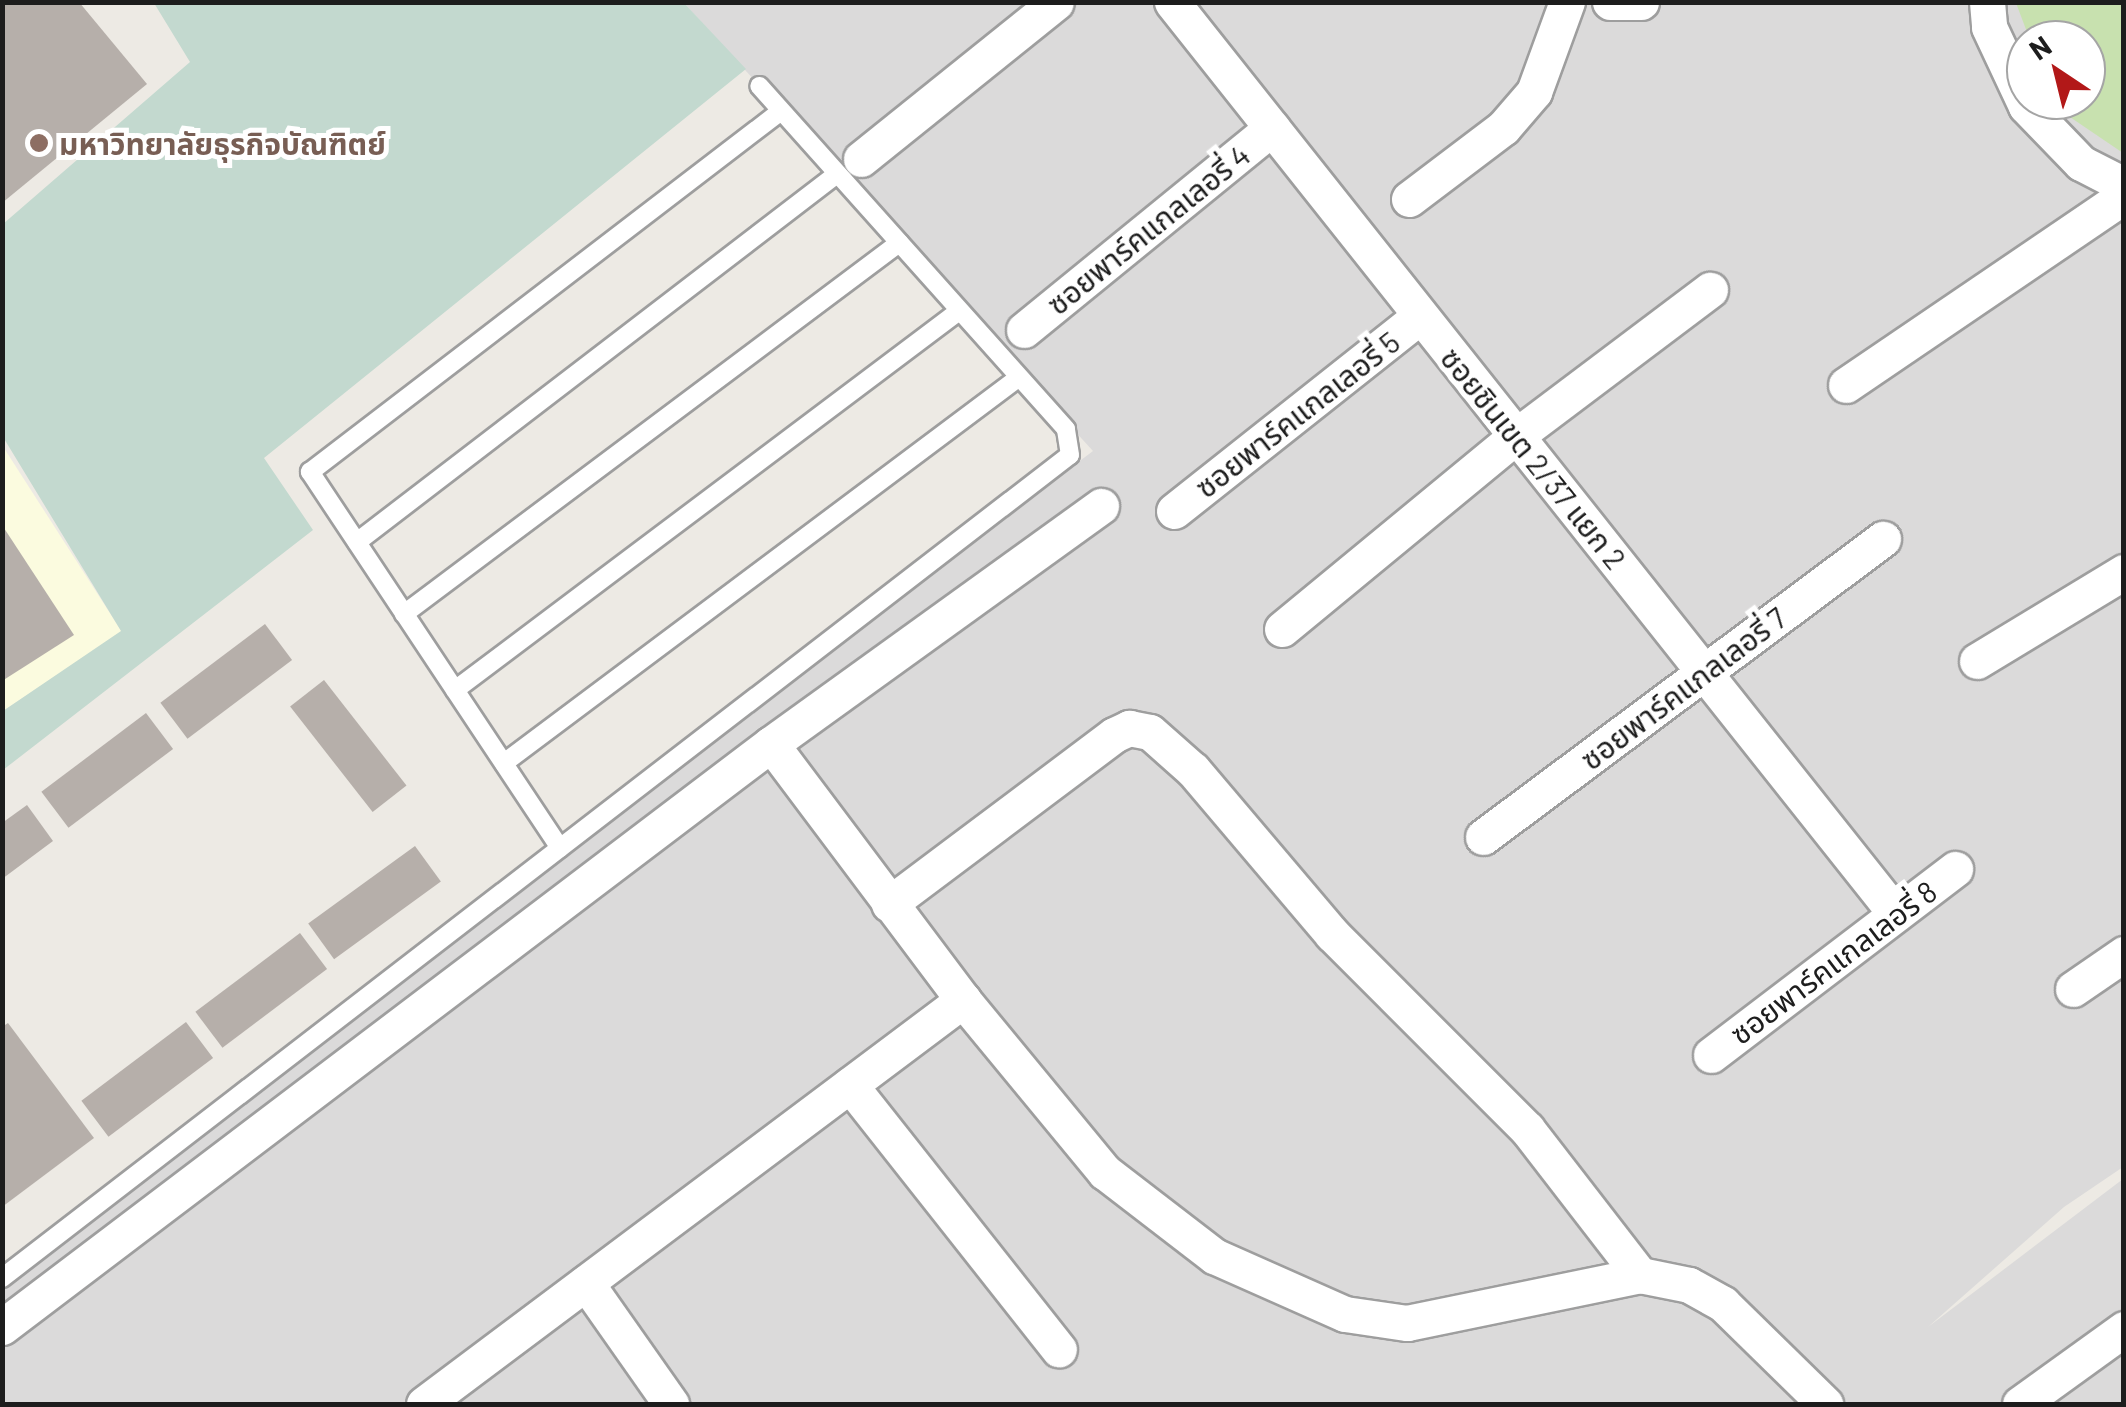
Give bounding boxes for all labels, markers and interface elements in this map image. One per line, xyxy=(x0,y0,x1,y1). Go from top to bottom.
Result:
north arrow xyxy=(2006,20,2106,120)
text: N xyxy=(2023,28,2057,66)
place label: มหาวิทยาลัยธุรกิจบัณฑิตย์ xyxy=(59,125,386,161)
marker: มหาวิทยาลัยธุรกิจบัณฑิตย์ xyxy=(28,132,50,154)
street label: ซอยพาร์คแกลเลอรี่ 4 xyxy=(1040,136,1256,322)
street label: ซอยพาร์คแกลเลอรี่ 5 xyxy=(1188,323,1406,505)
street label: ซอยชินเขต 2/37 แยก 2 xyxy=(1434,340,1634,576)
street label: ซอยพาร์คแกลเลอรี่ 7 xyxy=(1573,599,1793,777)
street label: ซอยพาร์คแกลเลอรี่ 8 xyxy=(1723,873,1943,1051)

